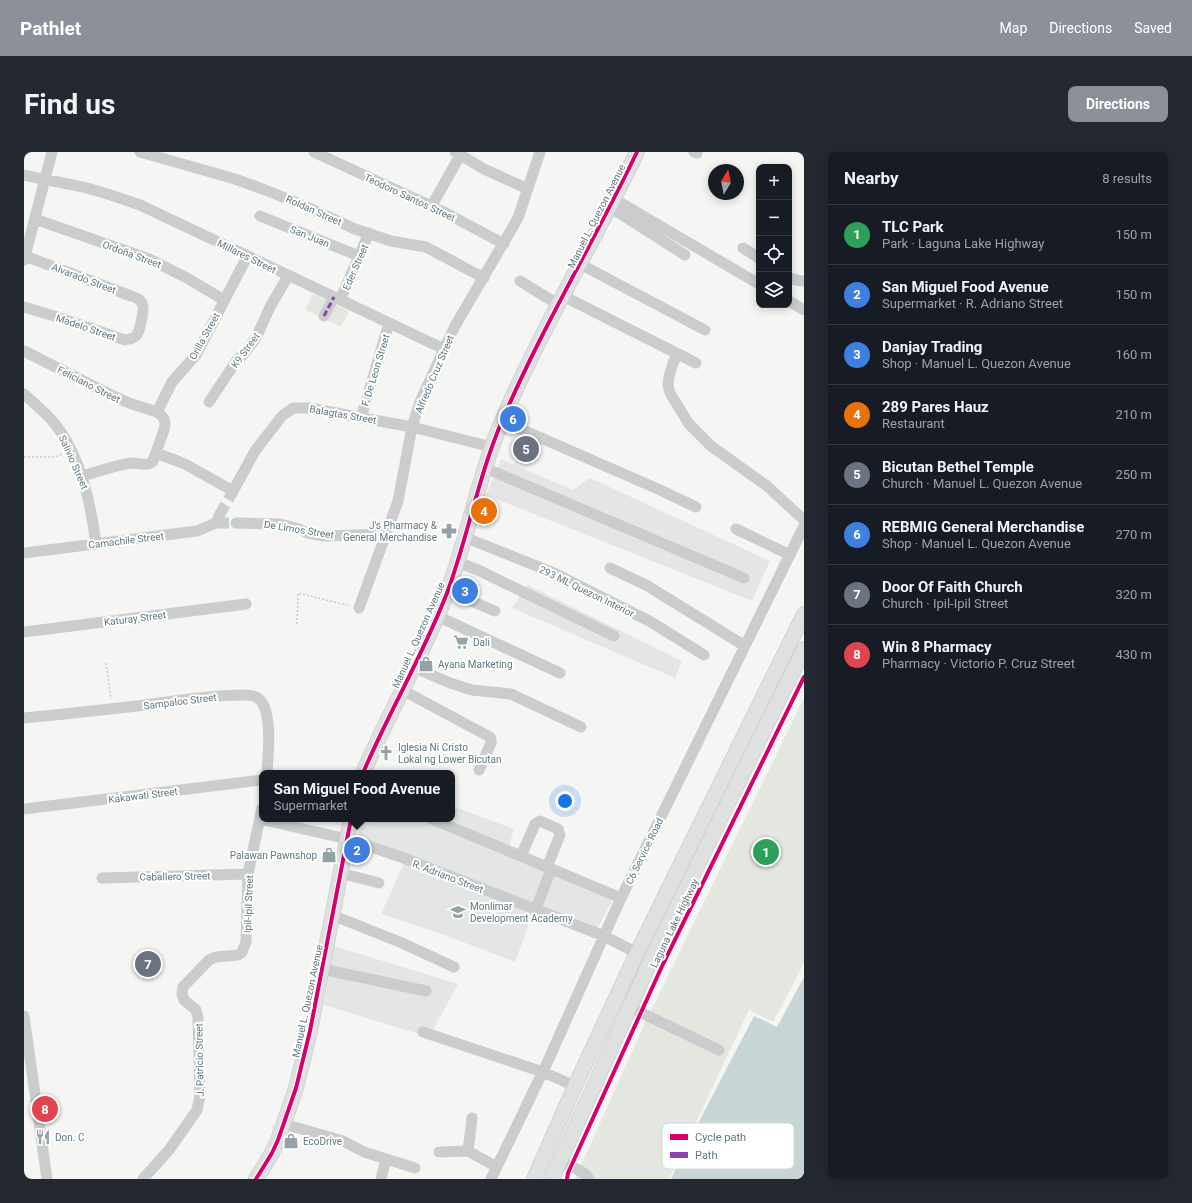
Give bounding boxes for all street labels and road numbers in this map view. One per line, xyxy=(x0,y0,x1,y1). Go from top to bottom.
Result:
street label: Manuel L. Quezon Avenue xyxy=(565,163,627,270)
street label: Teodoro Santos Street xyxy=(363,172,457,223)
street label: Roldan Street xyxy=(284,193,343,228)
street label: San Juan xyxy=(289,224,331,249)
street label: Millares Street xyxy=(216,237,278,275)
street label: Ordoña Street xyxy=(101,239,163,270)
street label: Eder Street xyxy=(341,243,370,292)
street label: Alvarado Street xyxy=(50,261,118,296)
street label: Orilla Street xyxy=(187,311,222,362)
street label: Madelo Street xyxy=(55,312,117,343)
street label: K9 Street xyxy=(229,331,262,370)
street label: F. De Leon Street xyxy=(359,333,392,407)
street label: Alfredo Cruz Street xyxy=(413,333,456,415)
street label: Feliciano Street xyxy=(56,364,122,405)
street label: Balagtas Street xyxy=(309,403,377,426)
street label: Salivio Street xyxy=(57,433,90,491)
street label: De Limos Street xyxy=(263,519,335,540)
street label: Camachile Street xyxy=(88,530,164,551)
street label: 293 ML Quezon Interior xyxy=(538,564,636,619)
street label: Manuel L. Quezon Avenue xyxy=(390,580,447,690)
street label: Katuray Street xyxy=(103,609,167,628)
street label: Sampaloc Street xyxy=(143,692,217,711)
street label: Kakawati Street xyxy=(108,786,178,805)
street label: C6 Service Road xyxy=(624,816,665,886)
street label: R. Adriano Street xyxy=(411,858,485,895)
street label: Caballero Street xyxy=(139,870,211,883)
street label: Ipil-Ipil Street xyxy=(242,875,255,933)
street label: Laguna Lake Highway xyxy=(648,877,701,969)
street label: Manuel L. Quezon Avenue xyxy=(290,944,325,1058)
street label: J. Patricio Street xyxy=(193,1023,206,1097)

